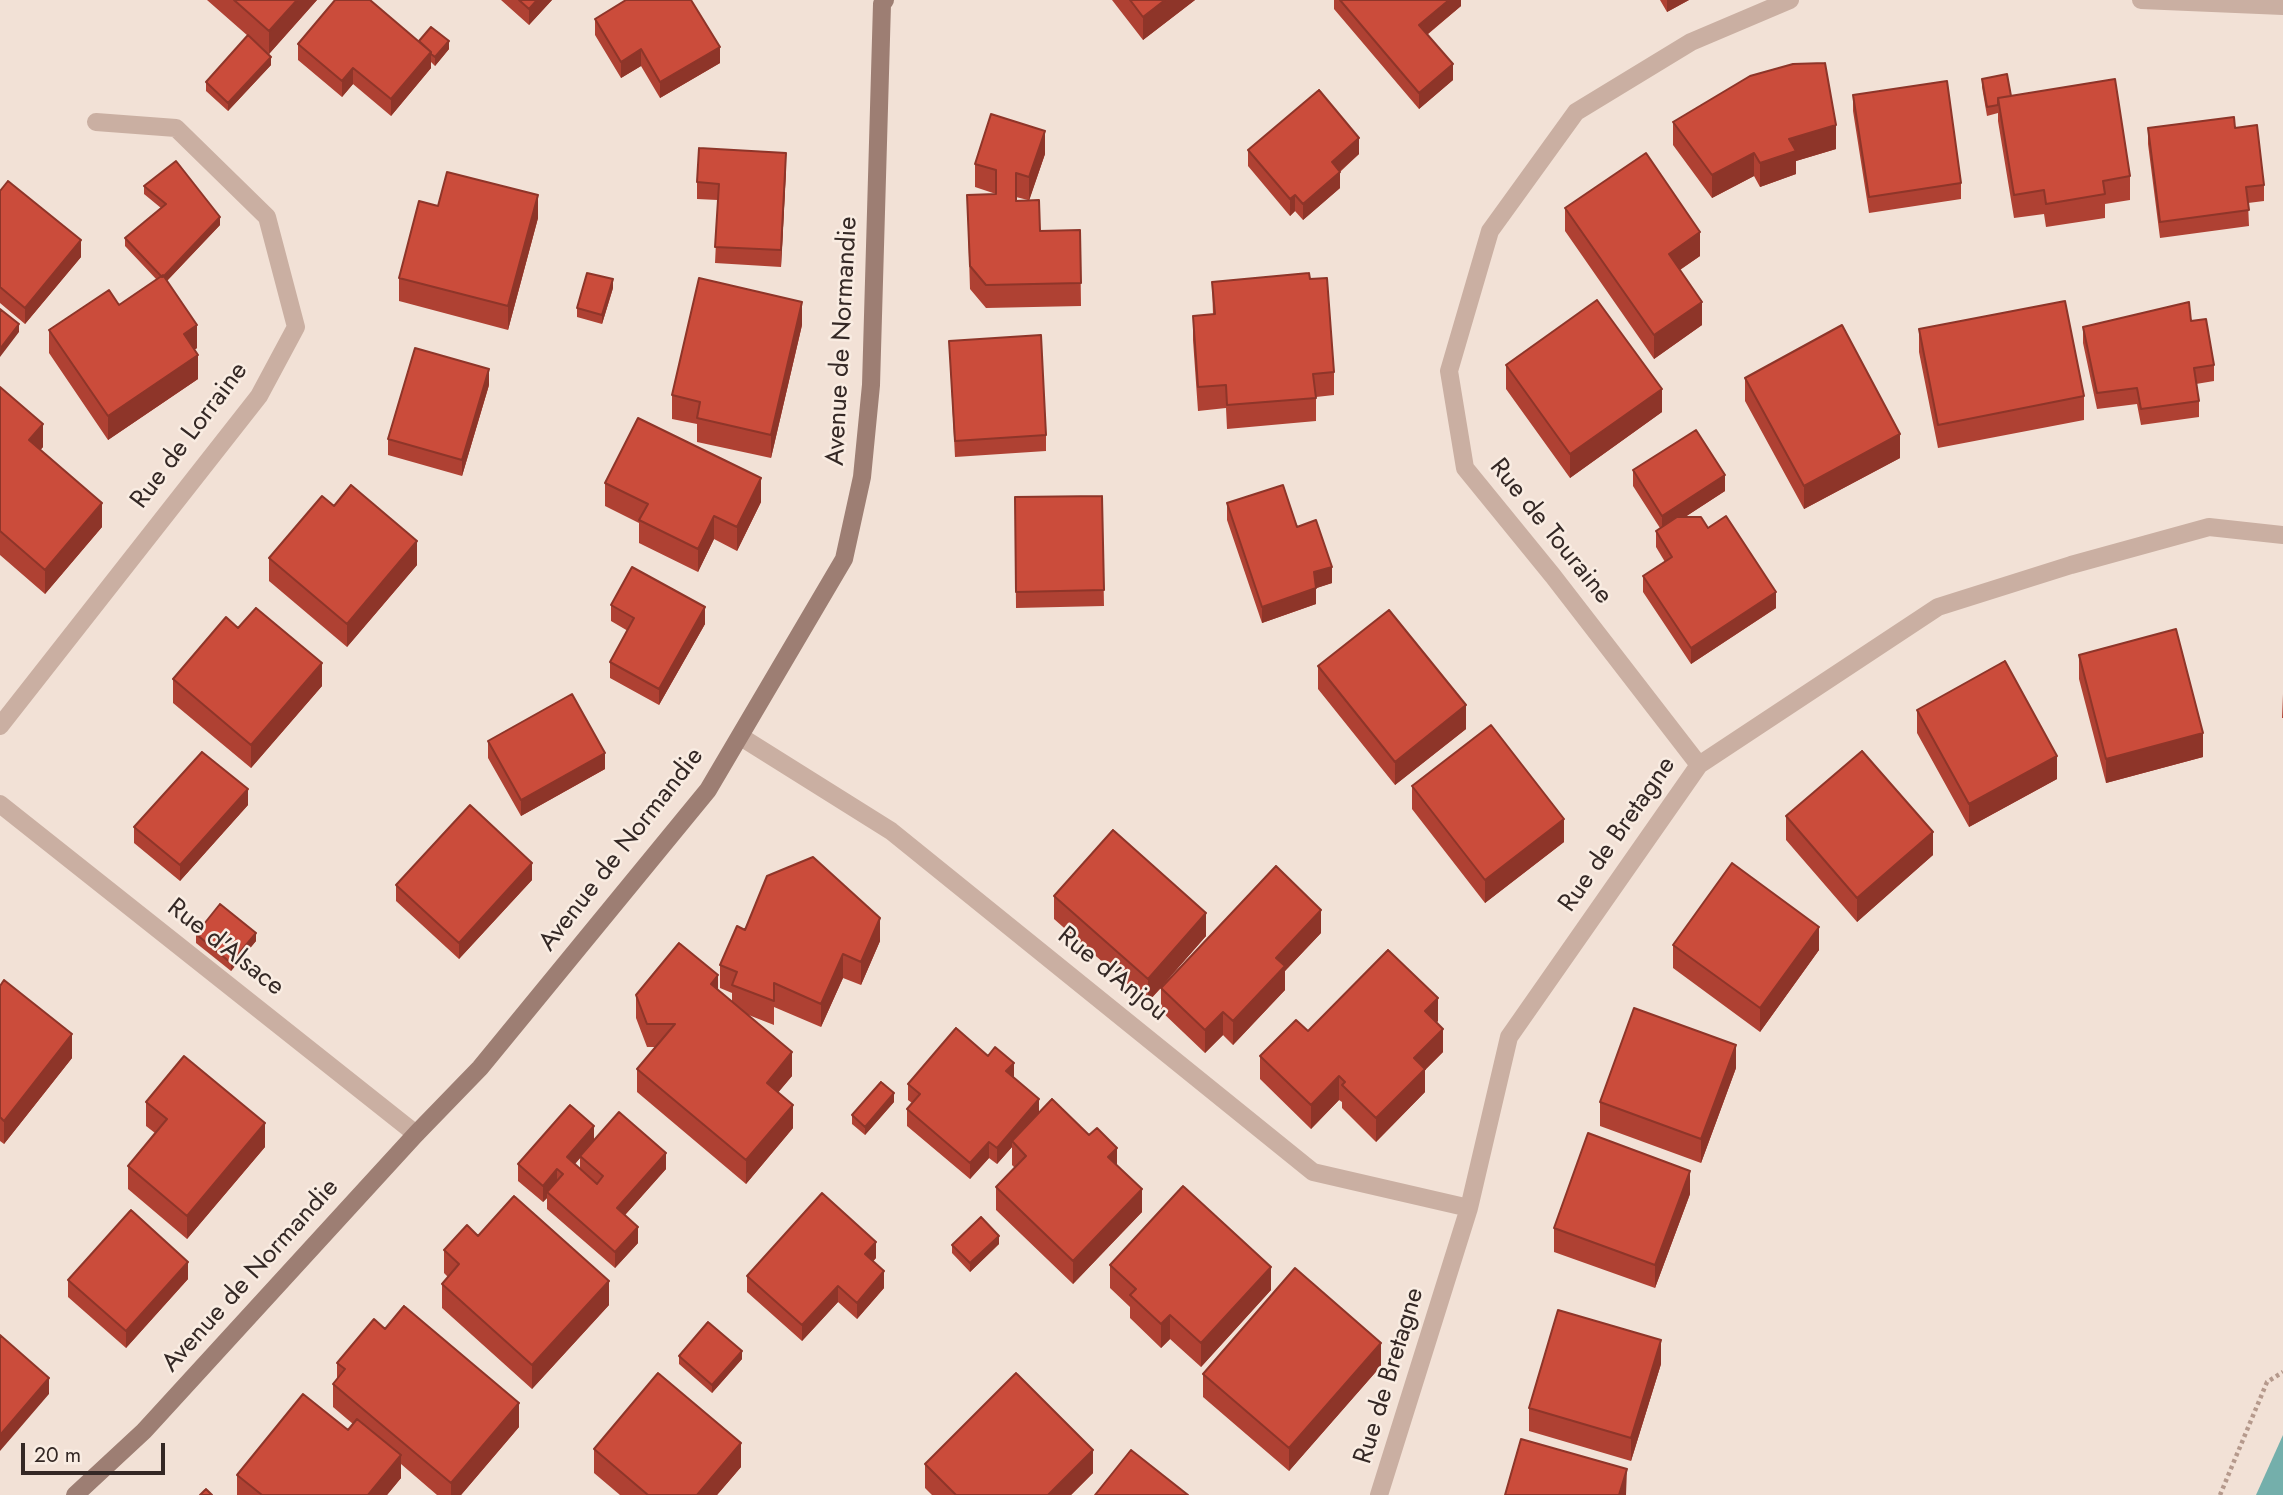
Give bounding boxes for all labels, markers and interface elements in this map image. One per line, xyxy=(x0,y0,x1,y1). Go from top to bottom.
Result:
street label: Avenue de Normandie xyxy=(821,216,865,466)
street label: Rue de Lorraine xyxy=(125,357,255,515)
street label: Rue de Touraine xyxy=(1482,453,1618,611)
street label: Avenue de Normandie xyxy=(533,742,711,958)
street label: Rue de Bretagne xyxy=(1553,751,1683,919)
street label: Rue d'Alsace xyxy=(160,893,290,1003)
street label: Rue d'Anjou xyxy=(1051,921,1173,1029)
street label: Avenue de Normandie xyxy=(156,1173,346,1379)
street label: Rue de Bretagne xyxy=(1348,1284,1432,1468)
scale bar xyxy=(24,1428,168,1472)
text: 20 m xyxy=(34,1440,81,1470)

